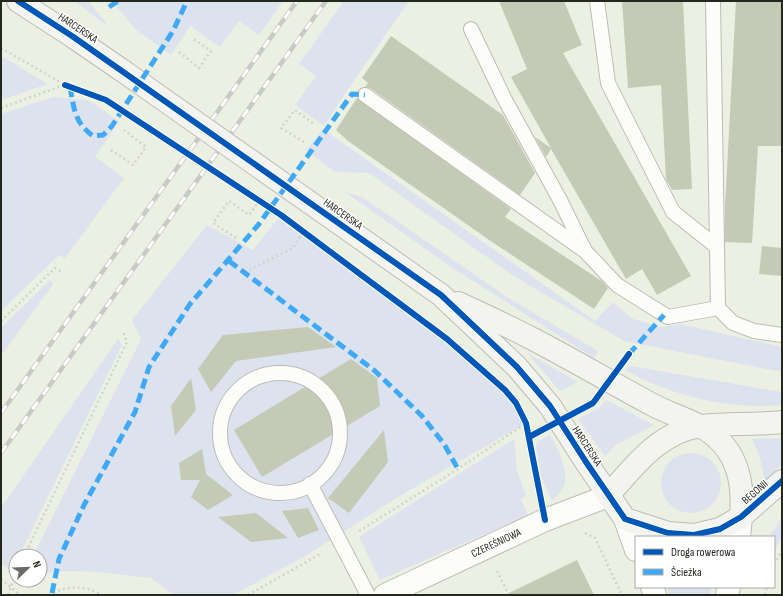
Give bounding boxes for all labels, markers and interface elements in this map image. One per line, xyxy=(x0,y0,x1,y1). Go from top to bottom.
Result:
street label: HARCERSKA xyxy=(56,10,100,46)
street label: HARCERSKA xyxy=(321,196,365,232)
street label: HARCERSKA xyxy=(569,424,605,469)
street label: BEGONII xyxy=(739,477,771,507)
street label: CZEREŚNIOWA xyxy=(469,526,523,560)
legend xyxy=(635,536,775,588)
text: Droga rowerowa xyxy=(671,545,736,560)
north arrow xyxy=(8,548,48,588)
text: N xyxy=(30,559,44,570)
text: Ścieżka xyxy=(671,565,702,580)

